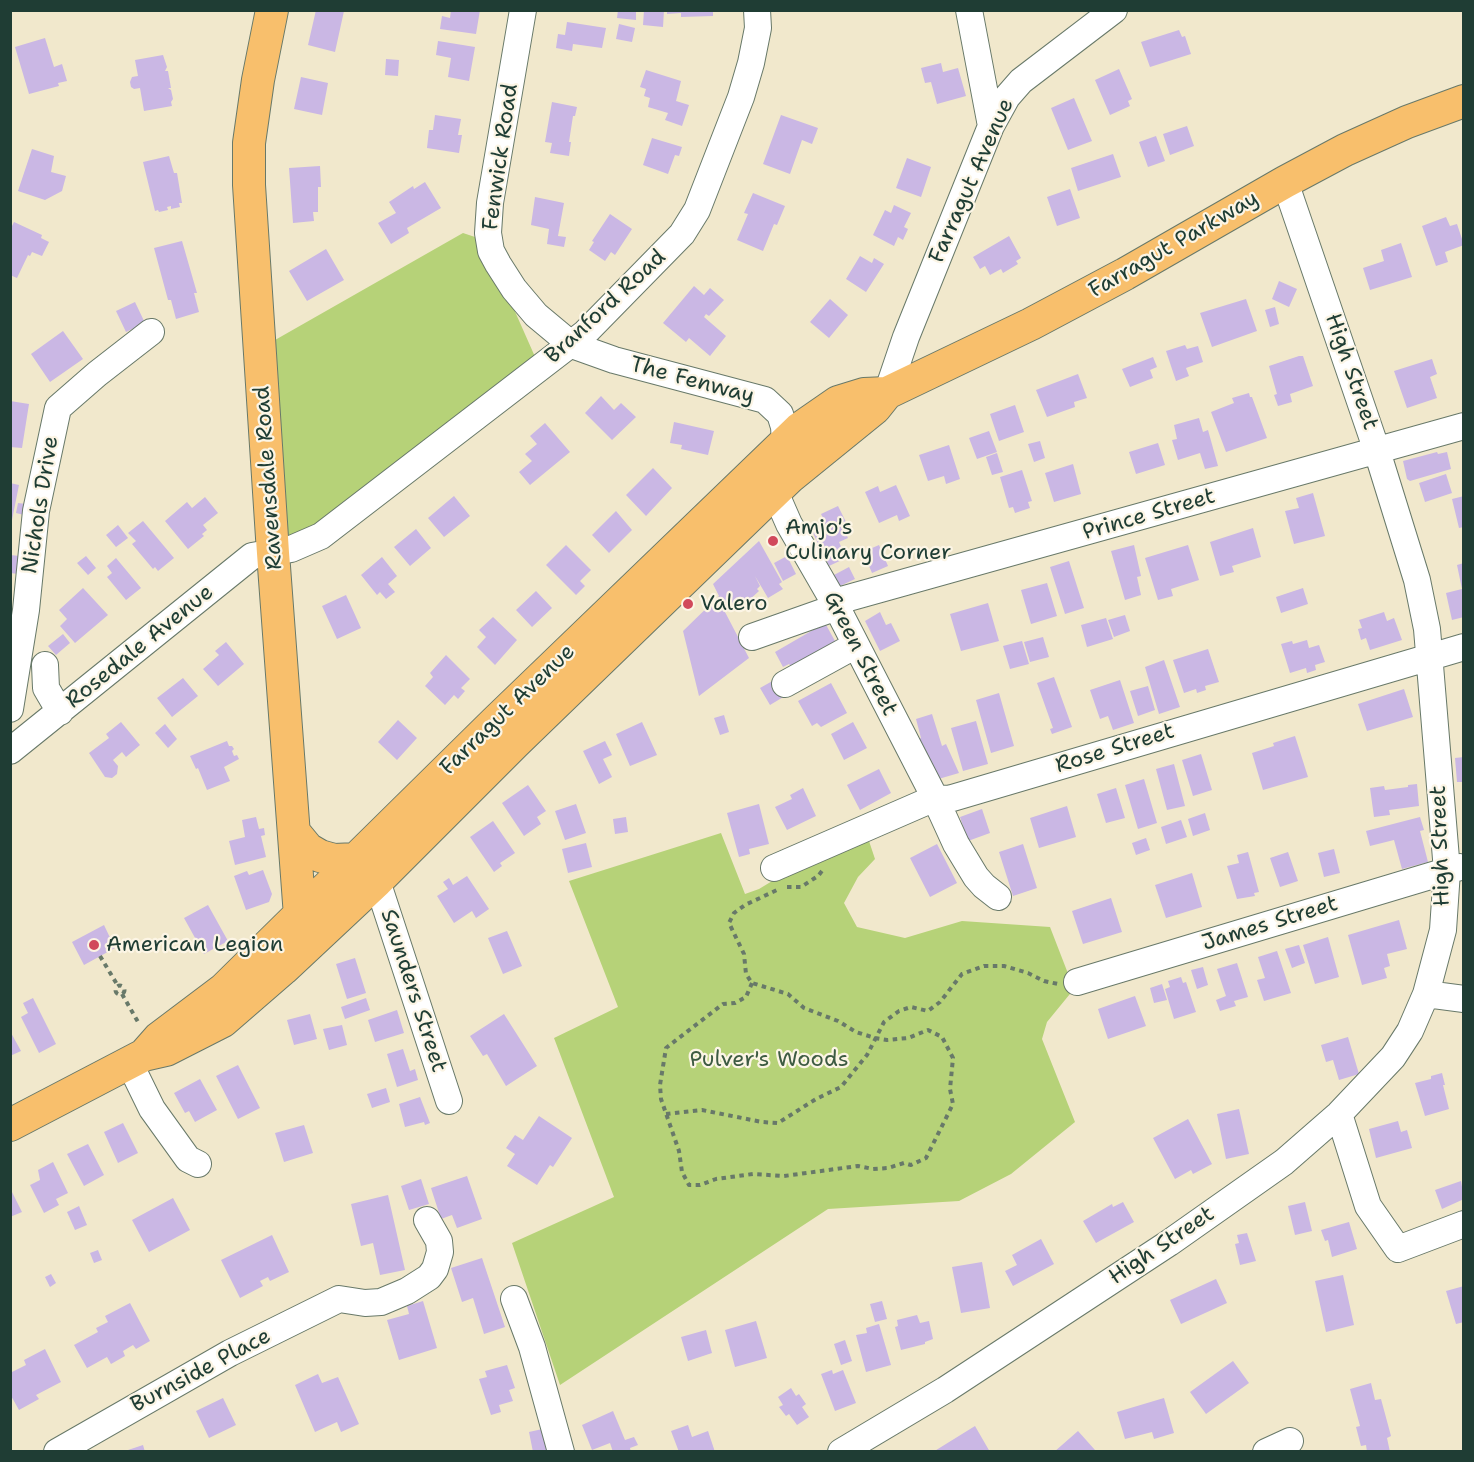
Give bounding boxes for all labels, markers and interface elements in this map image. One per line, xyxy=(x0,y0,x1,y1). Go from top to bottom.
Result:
street label: Fenwick Road xyxy=(478,82,524,232)
street label: Farragut Avenue xyxy=(924,95,1020,267)
street label: Farragut Parkway xyxy=(1084,186,1264,304)
street label: Branford Road xyxy=(540,244,672,370)
street label: High Street xyxy=(1319,310,1383,434)
street label: The Fenway xyxy=(627,352,757,410)
street label: Ravensdale Road xyxy=(249,385,289,571)
street label: Nichols Drive xyxy=(17,434,65,576)
street label: Prince Street xyxy=(1080,483,1218,547)
place label: Amjo's Culinary Corner xyxy=(785,515,951,566)
marker: Amjo's Culinary Corner xyxy=(766,534,780,548)
street label: Rosedale Avenue xyxy=(61,579,219,715)
street label: Green Street xyxy=(817,587,903,721)
place label: Valero xyxy=(700,591,768,617)
marker: Valero xyxy=(681,597,695,611)
street label: Farragut Avenue xyxy=(435,639,581,781)
street label: Rose Street xyxy=(1052,718,1178,780)
street label: High Street xyxy=(1426,785,1456,907)
street label: James Street xyxy=(1199,891,1341,957)
street label: Saunders Street xyxy=(374,906,452,1076)
place label: American Legion xyxy=(106,932,283,958)
marker: American Legion xyxy=(87,938,101,952)
park label: Pulver's Woods xyxy=(689,1047,849,1073)
street label: High Street xyxy=(1104,1201,1220,1291)
street label: Burnside Place xyxy=(127,1323,275,1419)

